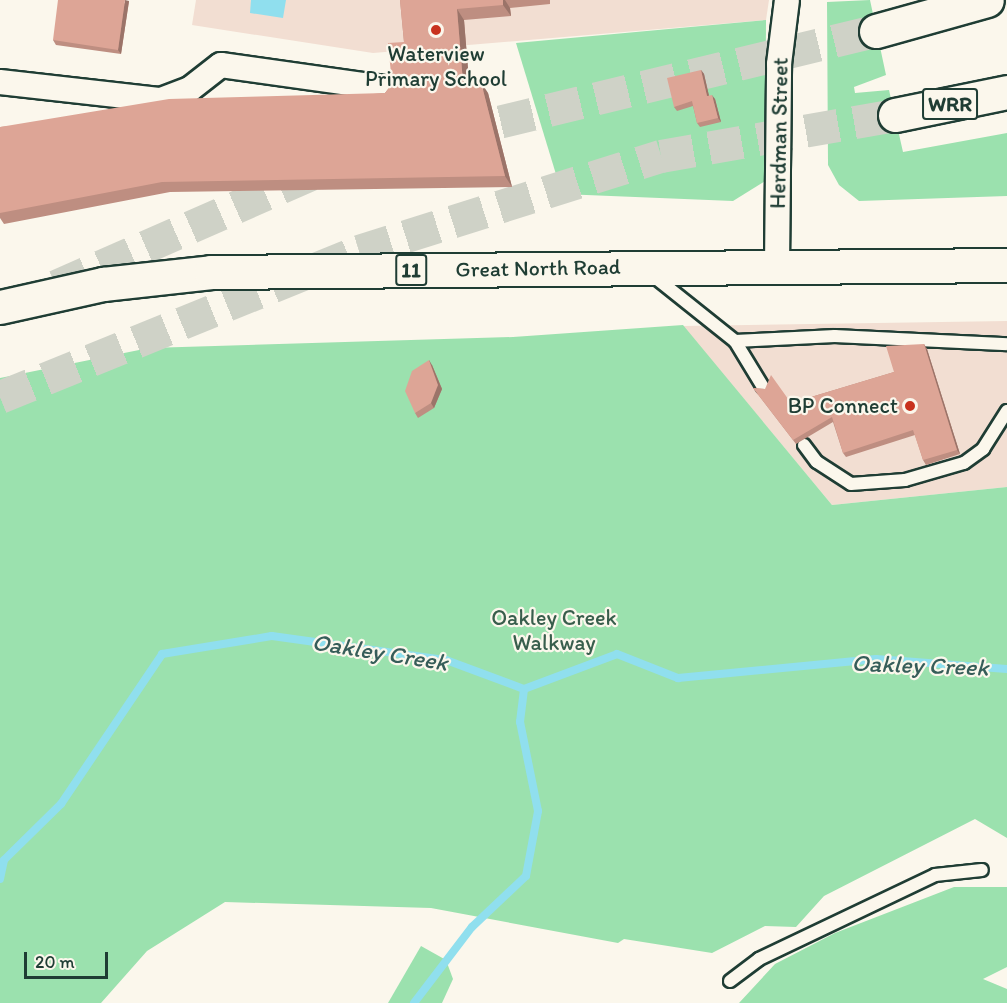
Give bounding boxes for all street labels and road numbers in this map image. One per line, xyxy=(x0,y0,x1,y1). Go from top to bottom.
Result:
street label: Herdman Street xyxy=(764,57,794,209)
road number: WRR xyxy=(922,86,978,122)
road number: 11 xyxy=(394,252,428,288)
street label: Great North Road xyxy=(455,253,621,283)

